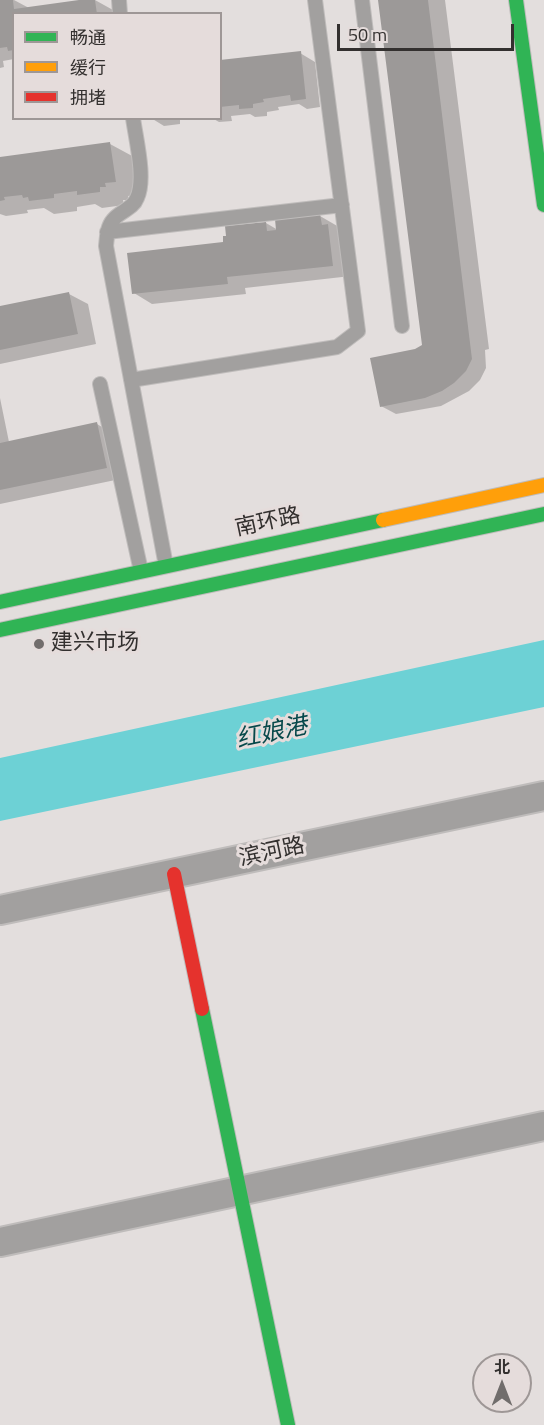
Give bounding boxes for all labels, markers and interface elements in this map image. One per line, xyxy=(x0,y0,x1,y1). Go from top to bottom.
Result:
legend xyxy=(12,12,222,120)
scale bar xyxy=(340,12,517,50)
text: 50 m xyxy=(348,21,387,48)
text: 畅通 xyxy=(70,24,106,51)
text: 缓行 xyxy=(70,54,106,81)
text: 拥堵 xyxy=(70,84,106,111)
street label: 南环路 xyxy=(233,503,303,543)
place label: 建兴市场 xyxy=(51,631,139,657)
marker: 建兴市场 xyxy=(32,637,46,651)
water label: 红娘港 xyxy=(234,712,310,756)
street label: 滨河路 xyxy=(237,833,307,873)
north arrow xyxy=(472,1353,532,1413)
text: 北 xyxy=(494,1355,510,1379)

